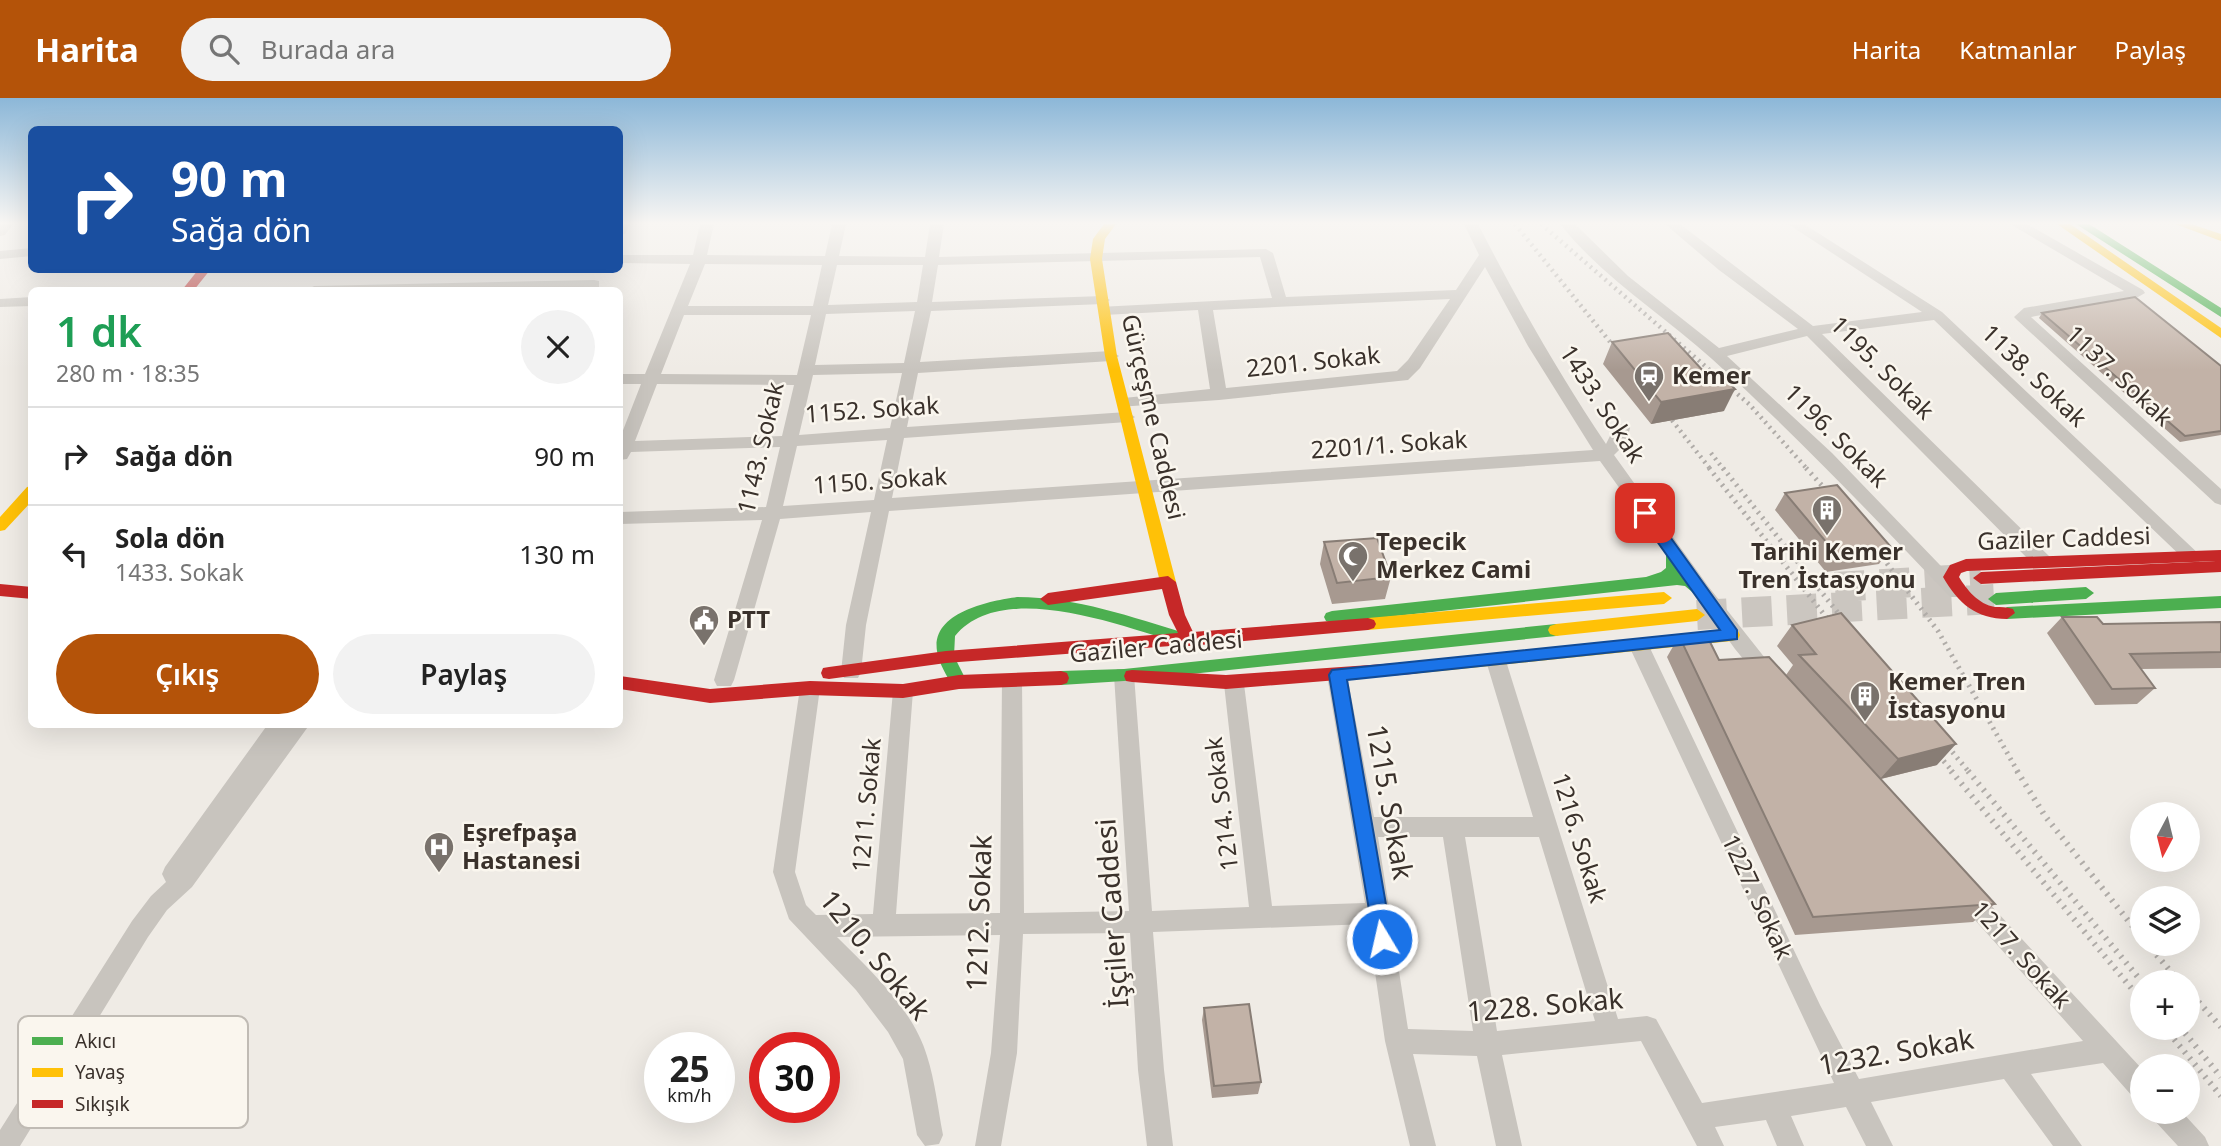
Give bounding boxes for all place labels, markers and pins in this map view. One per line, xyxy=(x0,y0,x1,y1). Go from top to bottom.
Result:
place label: Kemer xyxy=(1672,358,1751,391)
station icon: Kemer xyxy=(1632,359,1666,403)
pin xyxy=(1615,483,1675,543)
building icon: Tarihi Kemer Tren İstasyonu xyxy=(1810,493,1844,537)
place label: Tepecik Merkez Cami xyxy=(1376,524,1531,585)
place label: Tarihi Kemer Tren İstasyonu xyxy=(1738,534,1916,595)
mosque icon: Tepecik Merkez Cami xyxy=(1336,539,1370,583)
place label: PTT xyxy=(727,602,770,635)
public building icon: PTT xyxy=(687,603,721,647)
place label: Kemer Tren İstasyonu xyxy=(1888,664,2026,725)
building icon: Kemer Tren İstasyonu xyxy=(1848,679,1882,723)
place label: Eşrefpaşa Hastanesi xyxy=(462,815,581,876)
hospital icon: Eşrefpaşa Hastanesi xyxy=(422,830,456,874)

